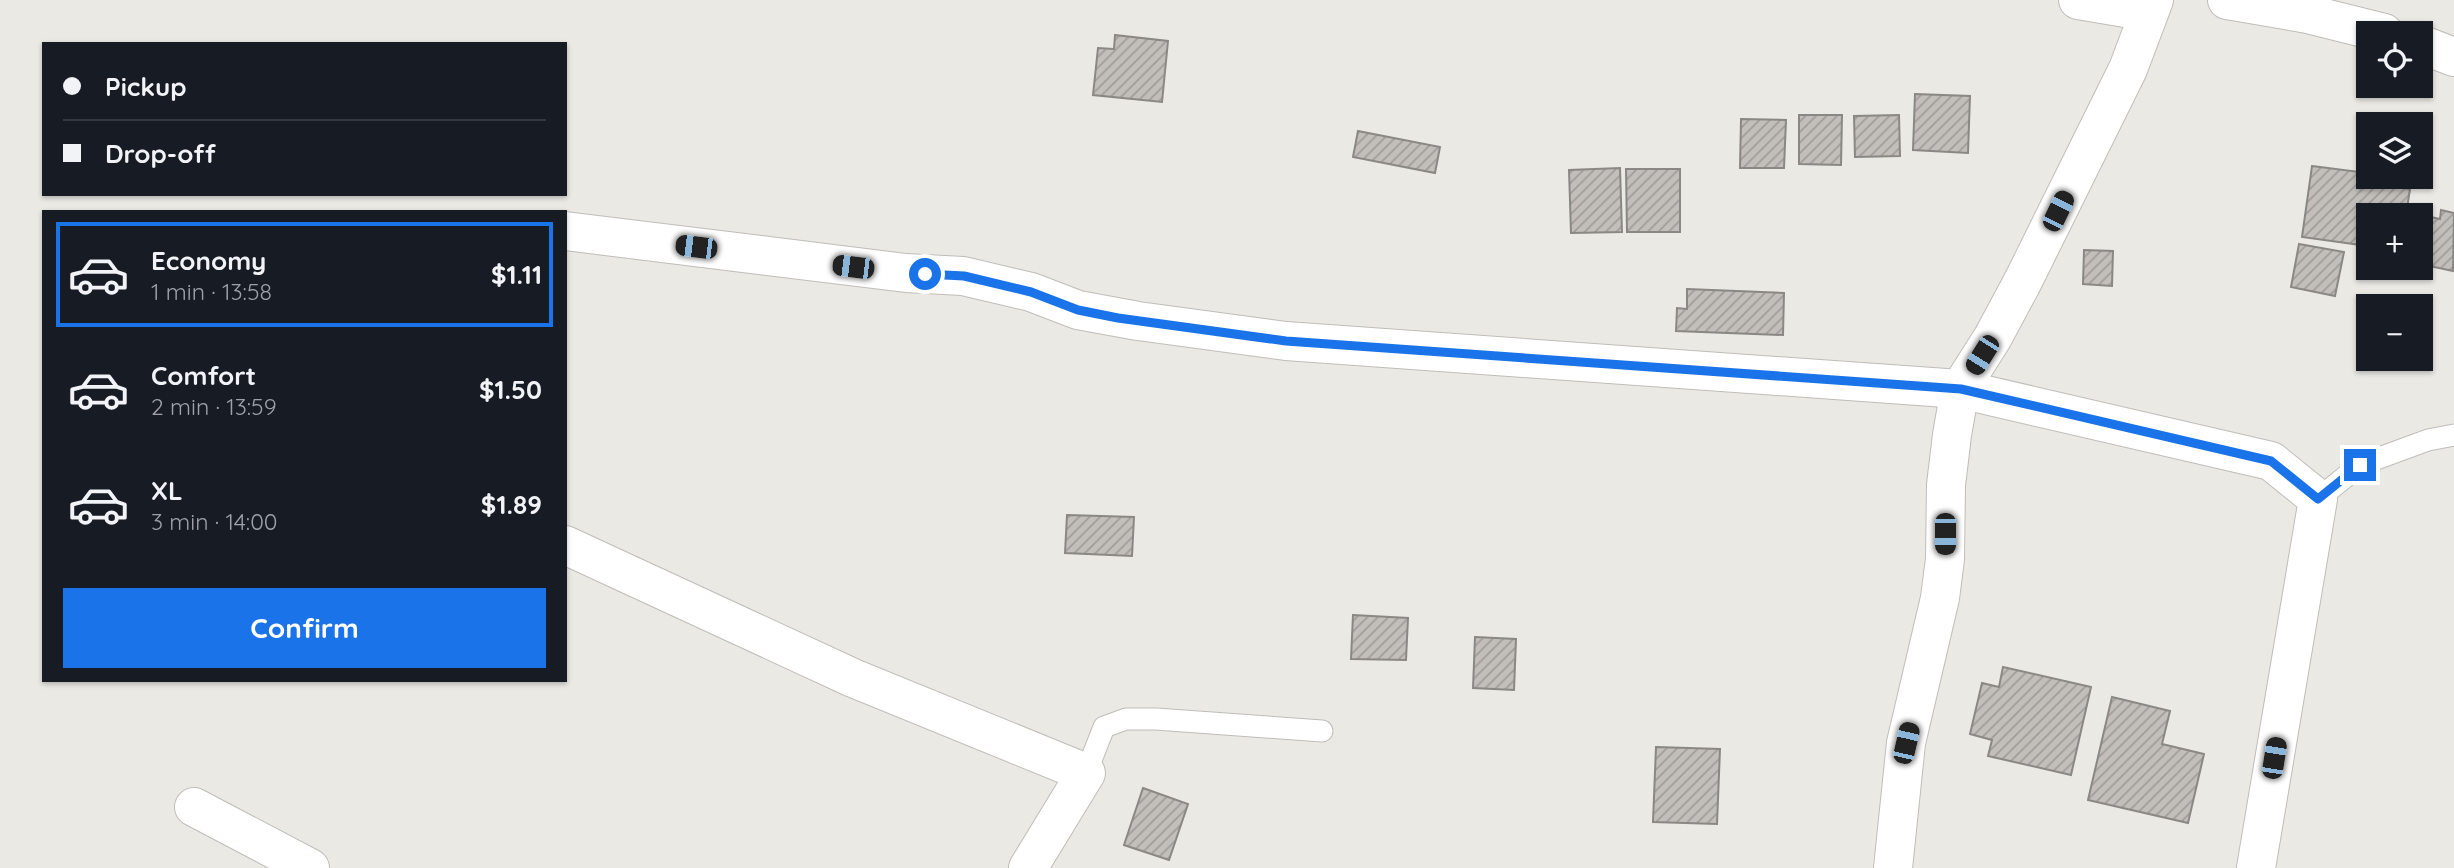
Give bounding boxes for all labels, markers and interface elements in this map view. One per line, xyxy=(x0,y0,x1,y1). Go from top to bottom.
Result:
map controls xyxy=(2356,21,2433,371)
button: locate xyxy=(2356,21,2433,98)
text: Pickup xyxy=(105,70,187,103)
button: layers xyxy=(2356,112,2433,189)
text: Drop-off xyxy=(105,137,216,170)
car xyxy=(2040,188,2077,234)
button: + xyxy=(2356,203,2433,280)
car xyxy=(674,234,719,260)
icon: car xyxy=(67,243,130,306)
text: Economy xyxy=(151,244,266,277)
car xyxy=(831,254,876,280)
text: $1.11 xyxy=(491,258,542,291)
route start xyxy=(909,258,941,290)
text: 1 min · 13:58 xyxy=(151,277,272,306)
button: − xyxy=(2356,294,2433,371)
car xyxy=(1962,332,2003,378)
icon: car xyxy=(67,358,130,421)
text: Comfort xyxy=(151,359,256,392)
text: $1.50 xyxy=(479,373,542,406)
text: 2 min · 13:59 xyxy=(151,392,277,421)
route end xyxy=(2344,449,2376,481)
icon: car xyxy=(67,473,130,536)
text: XL xyxy=(151,474,183,507)
text: $1.89 xyxy=(481,488,542,521)
text: 3 min · 14:00 xyxy=(151,507,278,536)
car xyxy=(1935,513,1956,555)
button: Confirm xyxy=(63,588,546,668)
car xyxy=(1892,720,1921,766)
car xyxy=(2261,736,2288,780)

